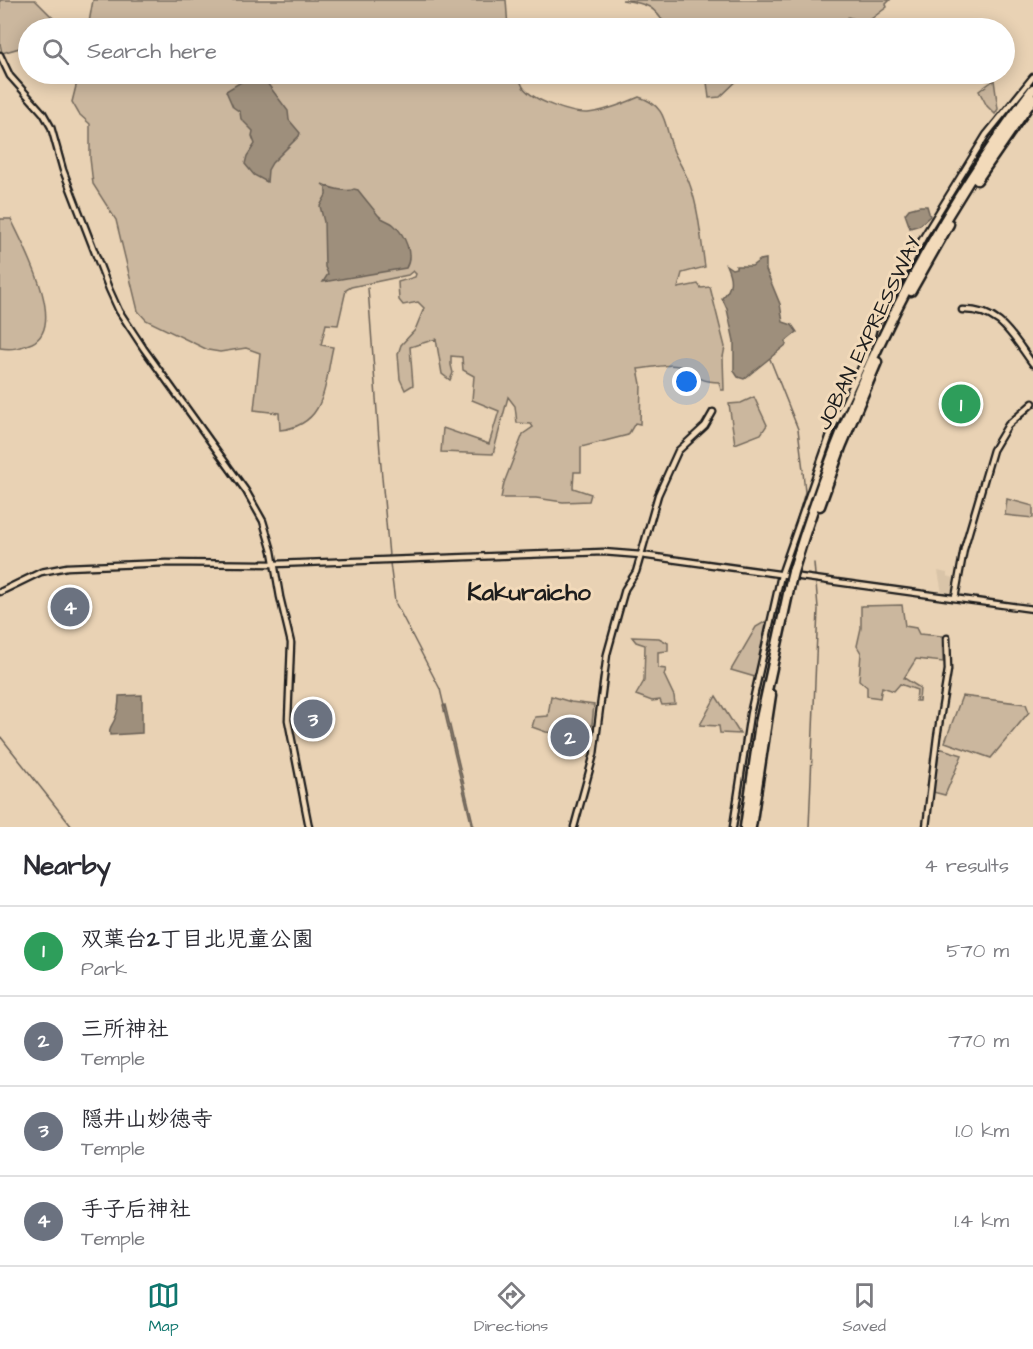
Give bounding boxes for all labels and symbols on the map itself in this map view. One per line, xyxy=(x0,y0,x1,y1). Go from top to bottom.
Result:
street label: JOBAN EXPRESSWAY xyxy=(809,231,929,435)
your location xyxy=(672,367,701,396)
pin: 1 xyxy=(942,382,980,426)
district label: Kakuraicho xyxy=(467,576,591,610)
pin: 4 xyxy=(50,584,90,630)
pin: 3 xyxy=(294,696,332,742)
pin: 2 xyxy=(550,714,590,760)

